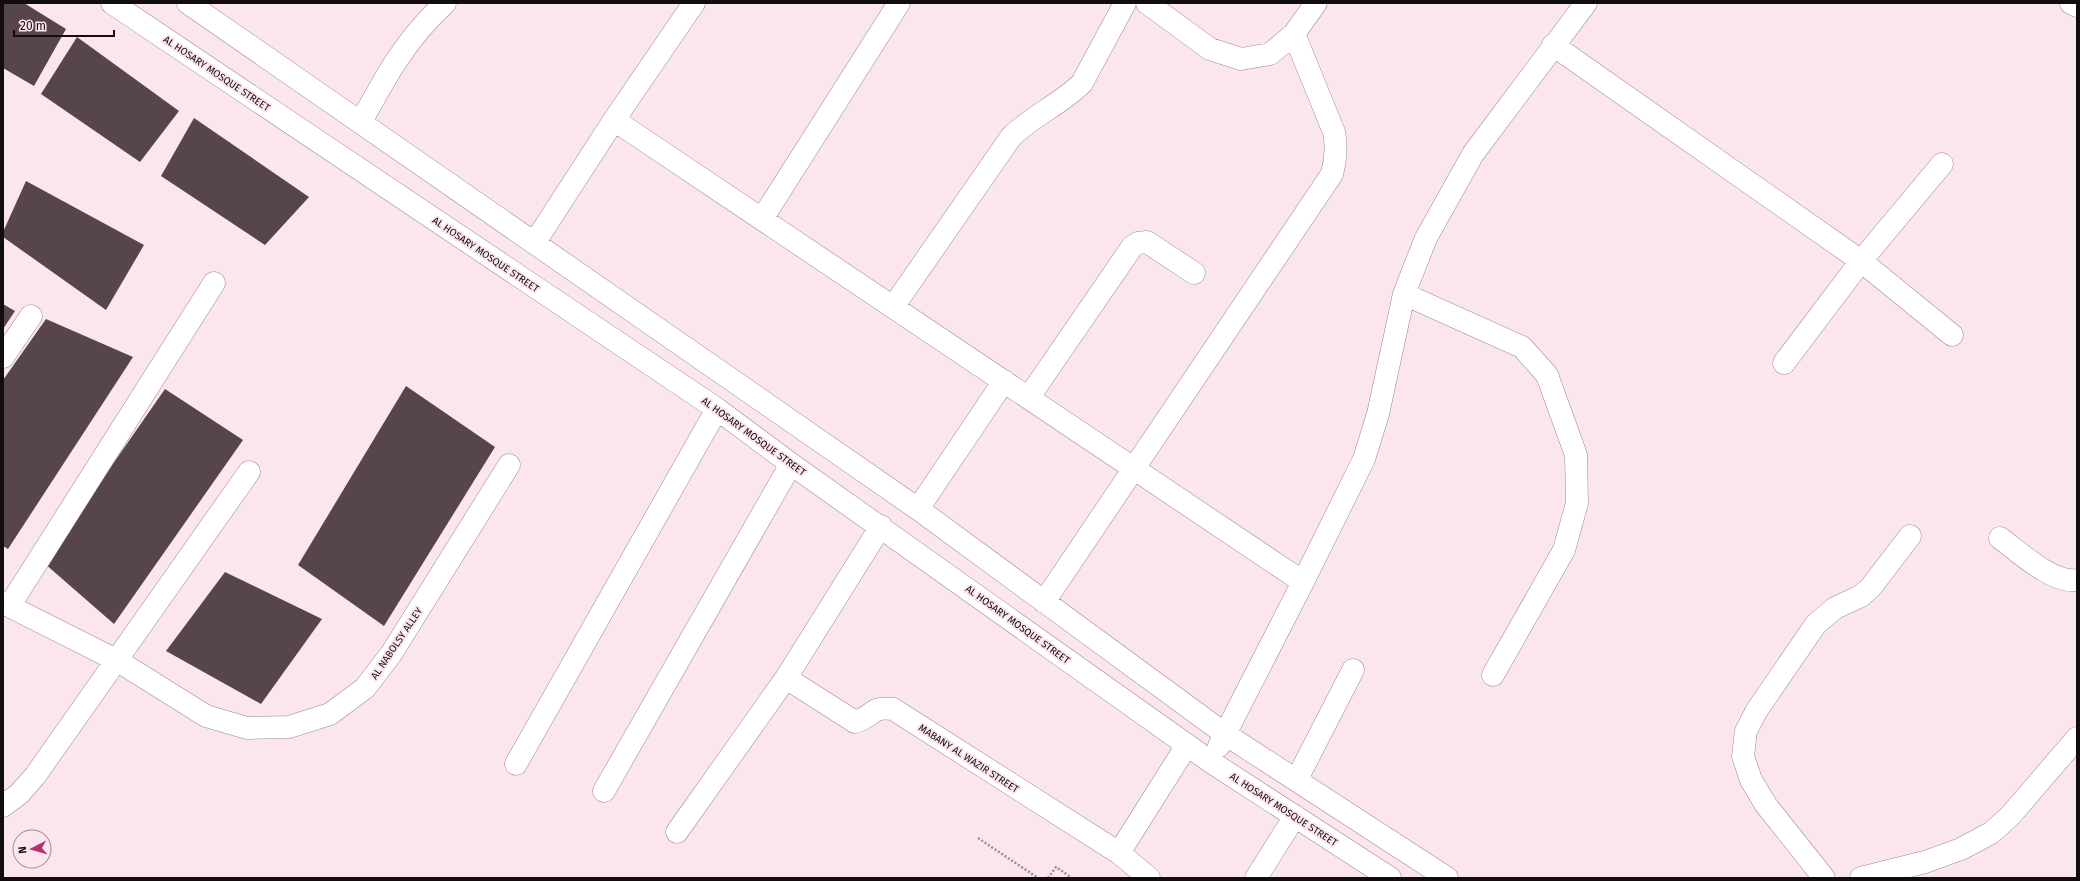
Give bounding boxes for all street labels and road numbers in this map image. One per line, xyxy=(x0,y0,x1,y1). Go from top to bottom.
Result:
street label: AL HOSARY MOSQUE STREET xyxy=(161,34,273,115)
street label: AL HOSARY MOSQUE STREET xyxy=(430,215,542,296)
street label: AL HOSARY MOSQUE STREET xyxy=(699,395,809,479)
street label: AL HOSARY MOSQUE STREET xyxy=(963,583,1073,667)
street label: AL NABOLSY ALLEY xyxy=(368,605,425,682)
street label: MABANY AL WAZIR STREET xyxy=(916,722,1021,796)
street label: AL HOSARY MOSQUE STREET xyxy=(1227,770,1340,850)

